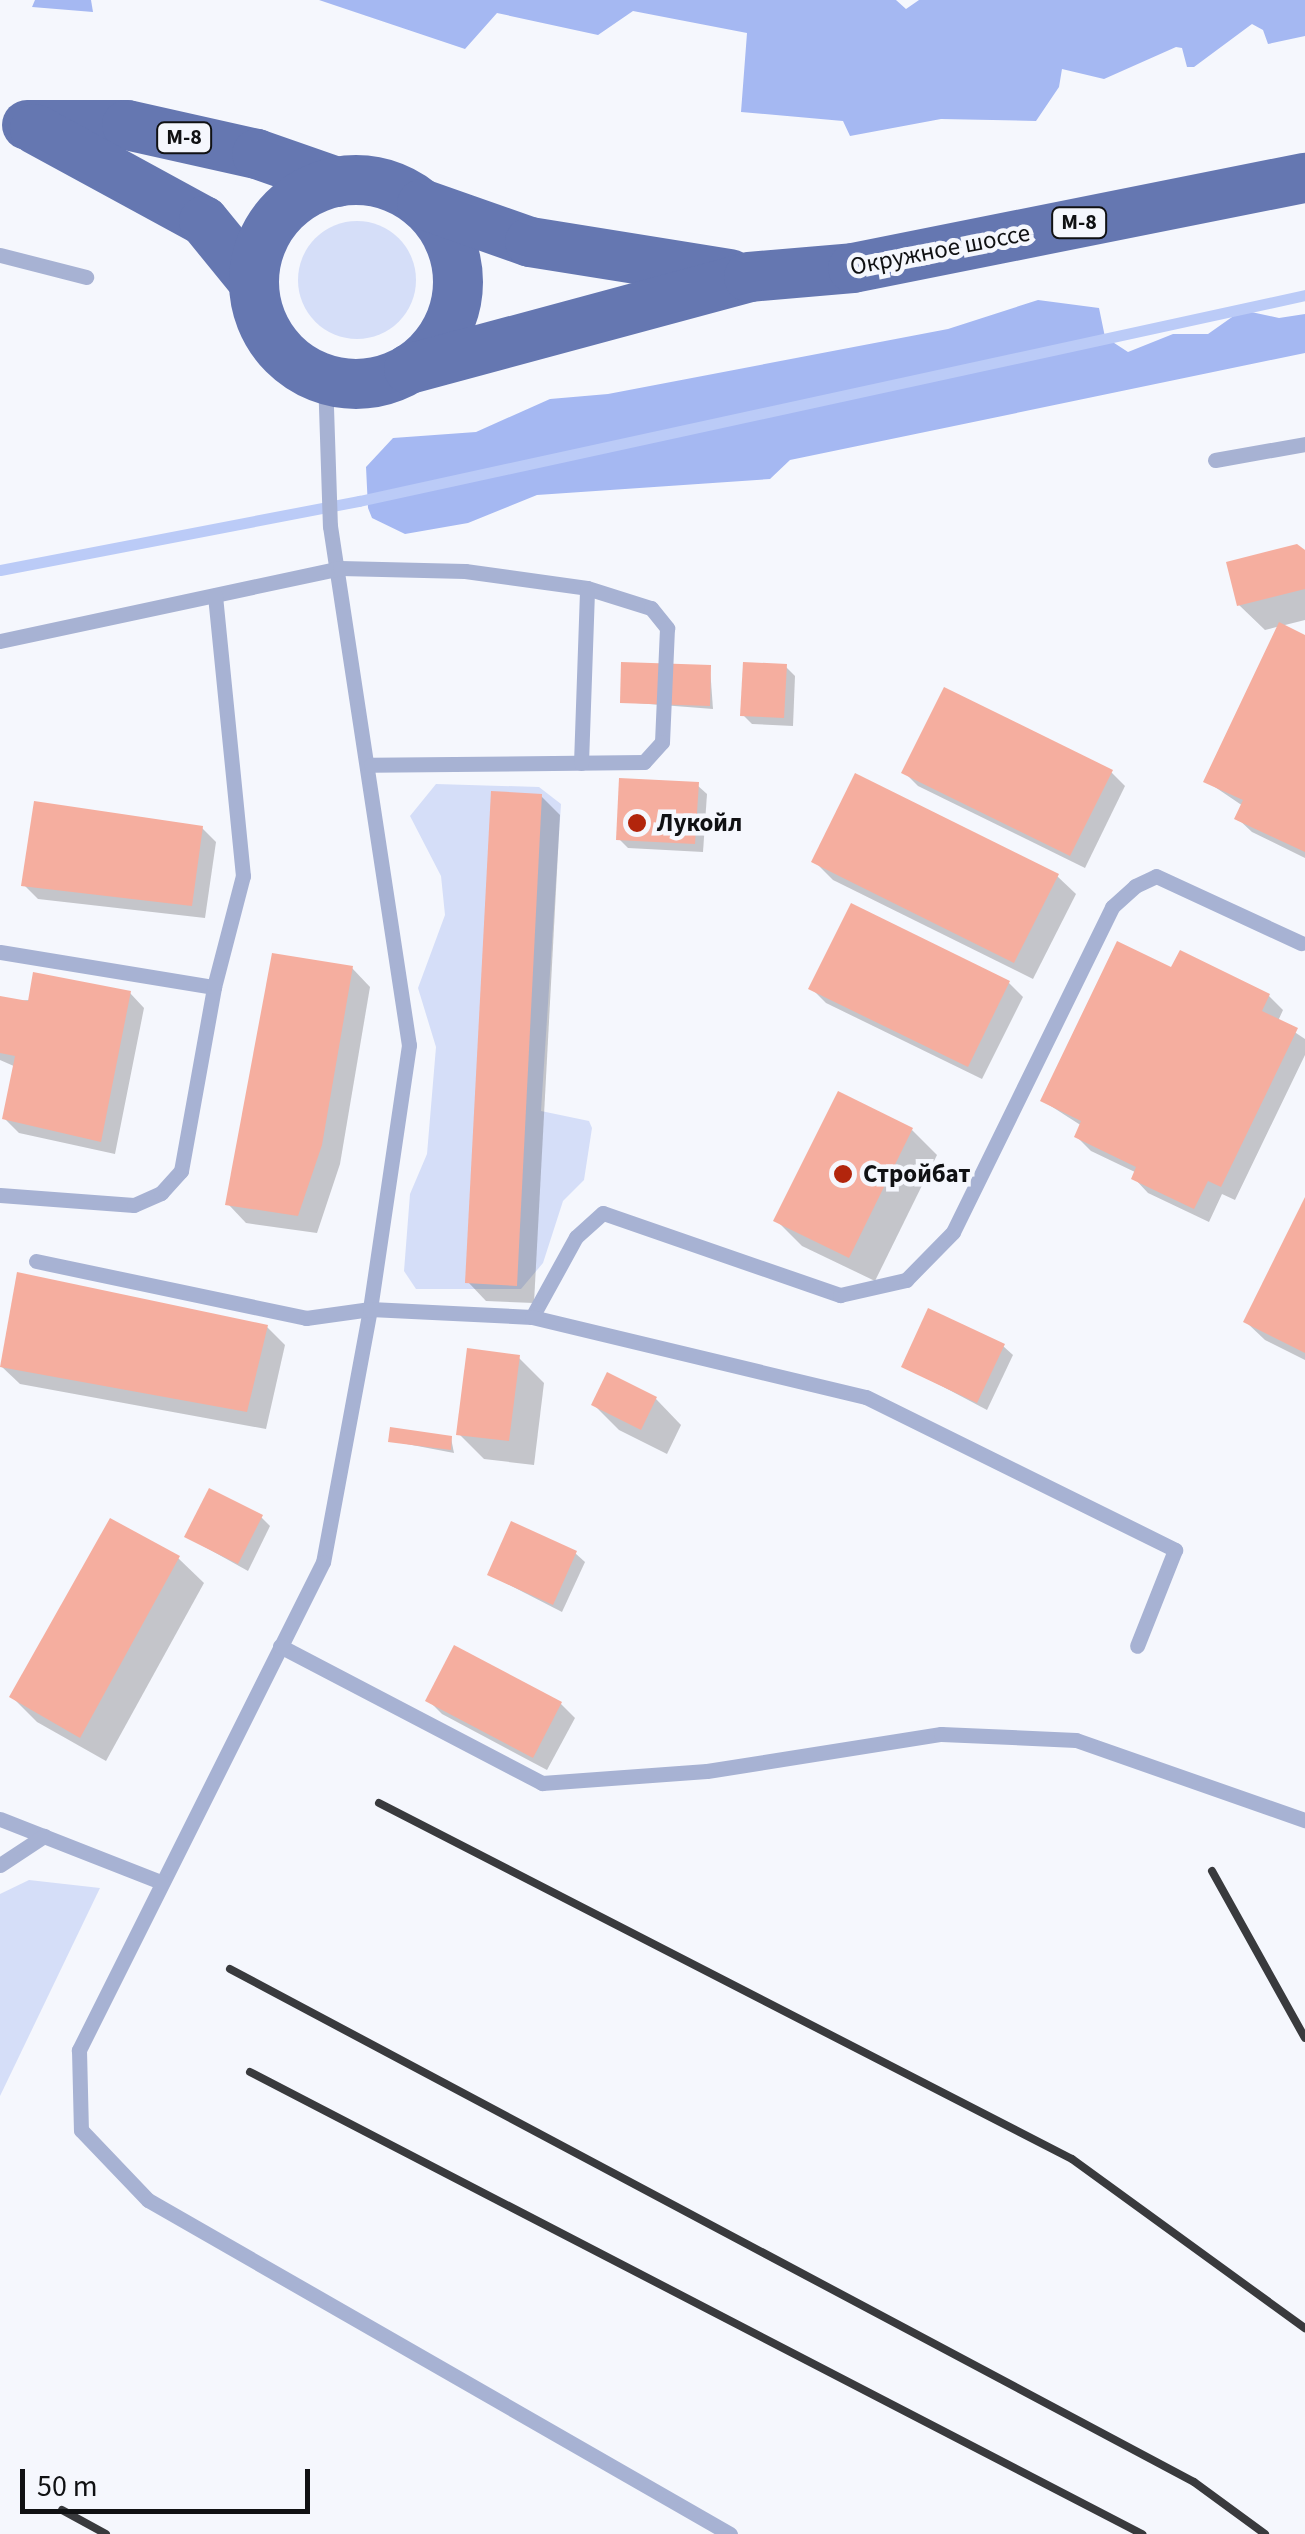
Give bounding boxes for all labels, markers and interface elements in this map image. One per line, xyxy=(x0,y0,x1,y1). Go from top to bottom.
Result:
road number: М-8 xyxy=(154,121,214,155)
road number: М-8 xyxy=(1049,206,1109,240)
street label: Окружное шоссе xyxy=(847,218,1033,282)
place label: Лукойл xyxy=(657,808,742,838)
marker: Лукойл xyxy=(626,812,648,834)
place label: Стройбат xyxy=(863,1159,971,1189)
marker: Стройбат xyxy=(832,1163,854,1185)
scale bar xyxy=(25,2449,315,2511)
text: 50 m xyxy=(37,2465,98,2508)

